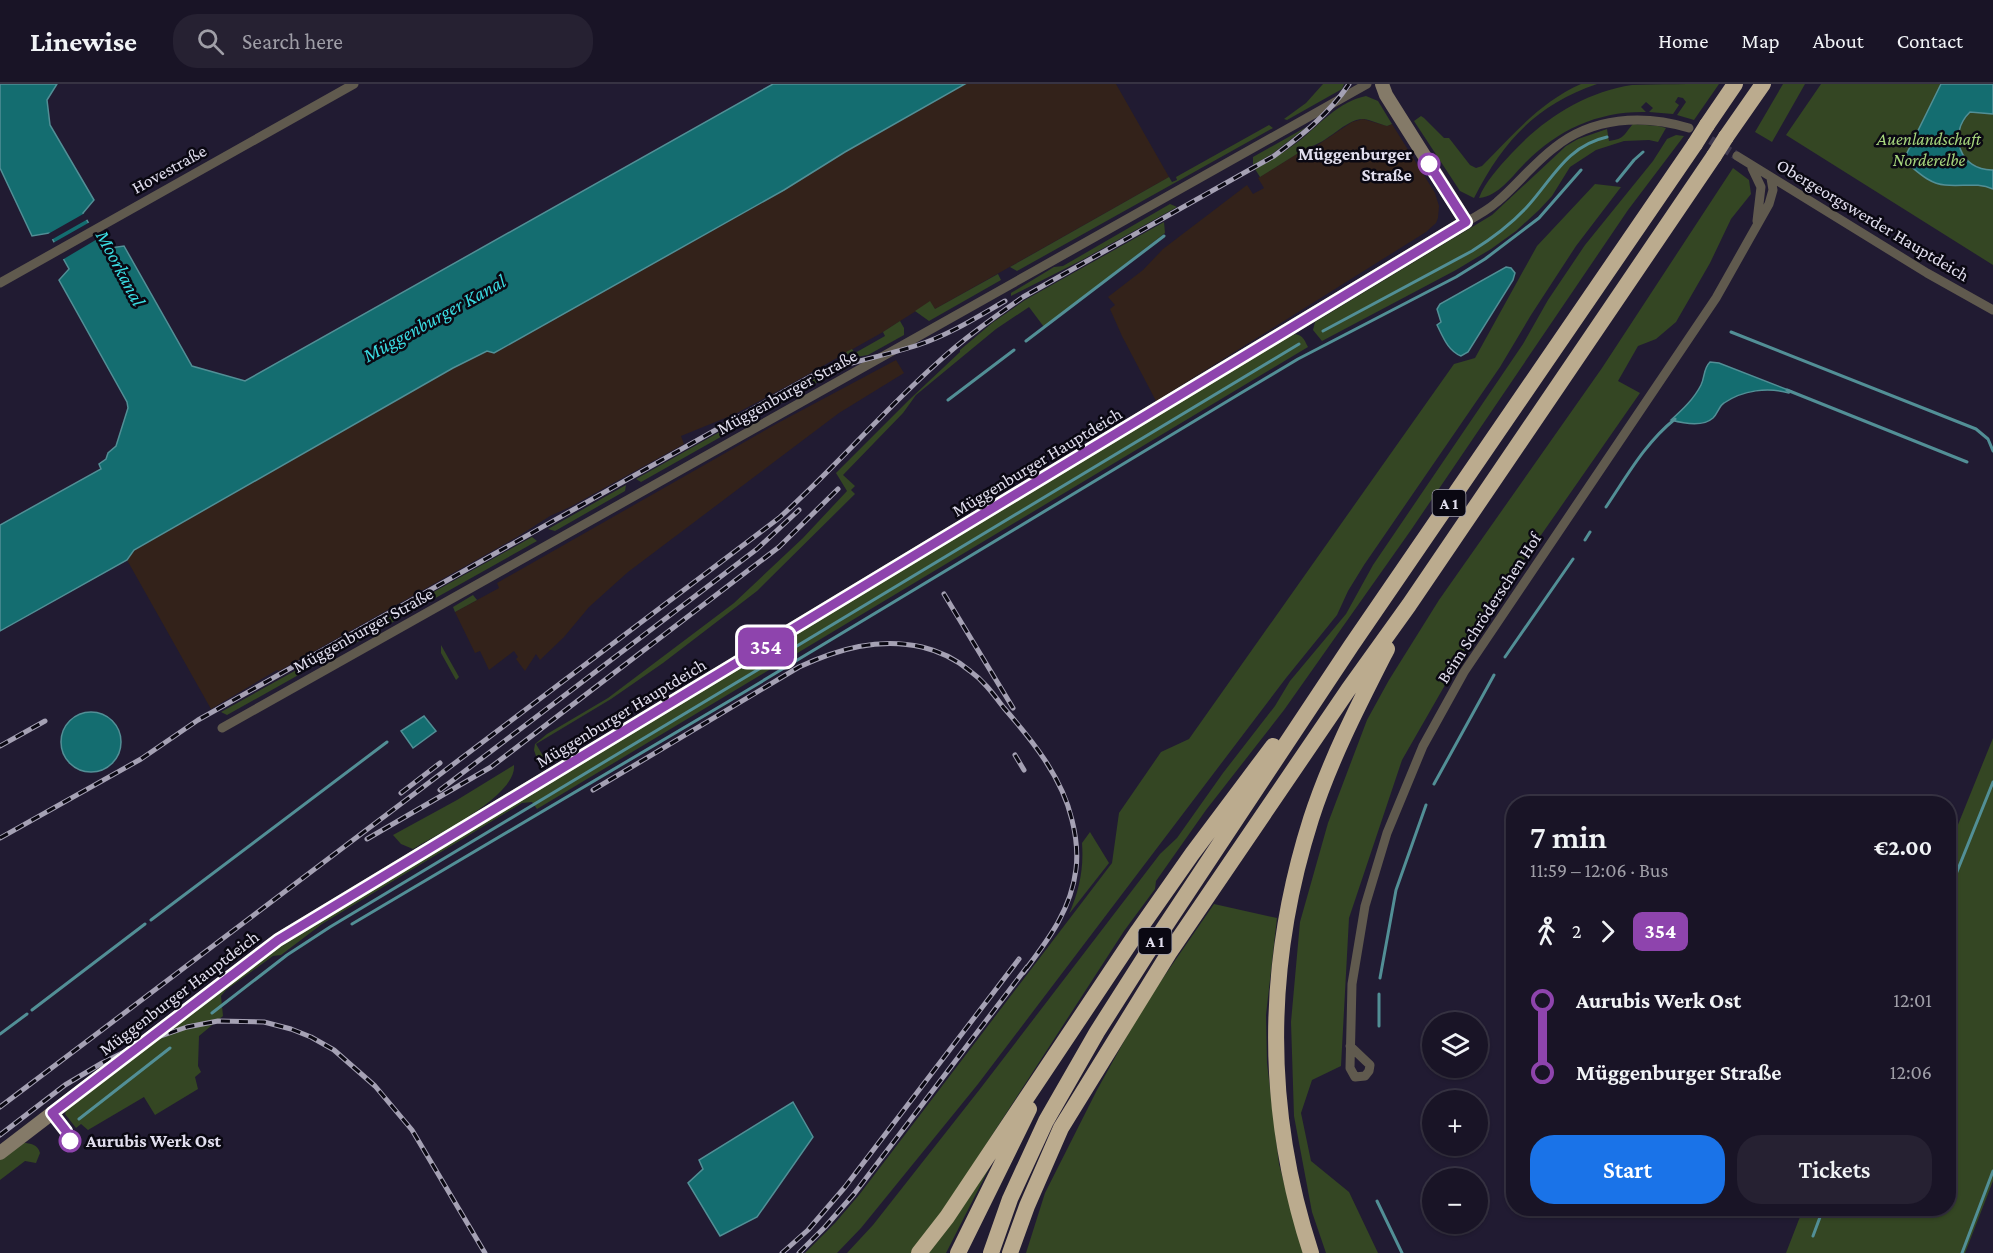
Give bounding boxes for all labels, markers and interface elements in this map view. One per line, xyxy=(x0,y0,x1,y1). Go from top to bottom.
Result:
search box xyxy=(173,14,593,68)
icon: search xyxy=(194,25,227,58)
text: Linewise xyxy=(30,26,137,57)
text: Search here xyxy=(242,29,343,54)
text: Home xyxy=(1658,29,1708,53)
text: Map xyxy=(1741,29,1780,53)
text: About xyxy=(1813,29,1864,53)
text: Contact xyxy=(1897,29,1963,53)
park label: Auenlandschaft Norderelbe xyxy=(1876,129,1982,170)
street label: Hovestraße xyxy=(128,140,210,198)
place label: Müggenburger Straße xyxy=(1298,144,1412,185)
marker: Müggenburger Straße xyxy=(1418,153,1440,175)
street label: Obergeorgswerder Hauptdeich xyxy=(1773,155,1973,286)
water label: Moorkanal xyxy=(91,225,151,311)
water label: Müggenburger Kanal xyxy=(358,269,511,368)
street label: Müggenburger Straße xyxy=(713,345,861,439)
street label: Müggenburger Hauptdeich xyxy=(948,403,1126,521)
road number: A 1 xyxy=(1432,490,1466,516)
street label: Beim Schröderschen Hof xyxy=(1433,528,1546,687)
street label: Müggenburger Straße xyxy=(289,583,437,677)
line badge: 354 xyxy=(732,628,801,666)
text: 354 xyxy=(750,635,782,659)
street label: Müggenburger Hauptdeich xyxy=(532,654,710,772)
text: 7 min xyxy=(1530,818,1607,855)
text: €2.00 xyxy=(1874,835,1932,860)
text: 11:59 – 12:06 · Bus xyxy=(1530,859,1668,881)
icon: walk xyxy=(1530,915,1563,948)
icon: forward xyxy=(1591,915,1624,948)
text: 354 xyxy=(1645,919,1676,943)
text: 2 xyxy=(1572,920,1582,942)
street label: Müggenburger Hauptdeich xyxy=(95,926,263,1060)
road number: A 1 xyxy=(1138,928,1172,954)
text: Aurubis Werk Ost xyxy=(1576,988,1741,1013)
text: 12:01 xyxy=(1893,989,1932,1011)
map controls xyxy=(1422,1012,1488,1234)
button: layers xyxy=(1422,1012,1488,1078)
text: Müggenburger Straße xyxy=(1576,1060,1781,1085)
text: 12:06 xyxy=(1890,1061,1932,1083)
button: + xyxy=(1422,1090,1488,1156)
marker: Aurubis Werk Ost xyxy=(59,1130,81,1152)
place label: Aurubis Werk Ost xyxy=(85,1131,222,1151)
button: Start xyxy=(1530,1135,1725,1204)
button: Tickets xyxy=(1737,1135,1932,1204)
button: − xyxy=(1422,1168,1488,1234)

